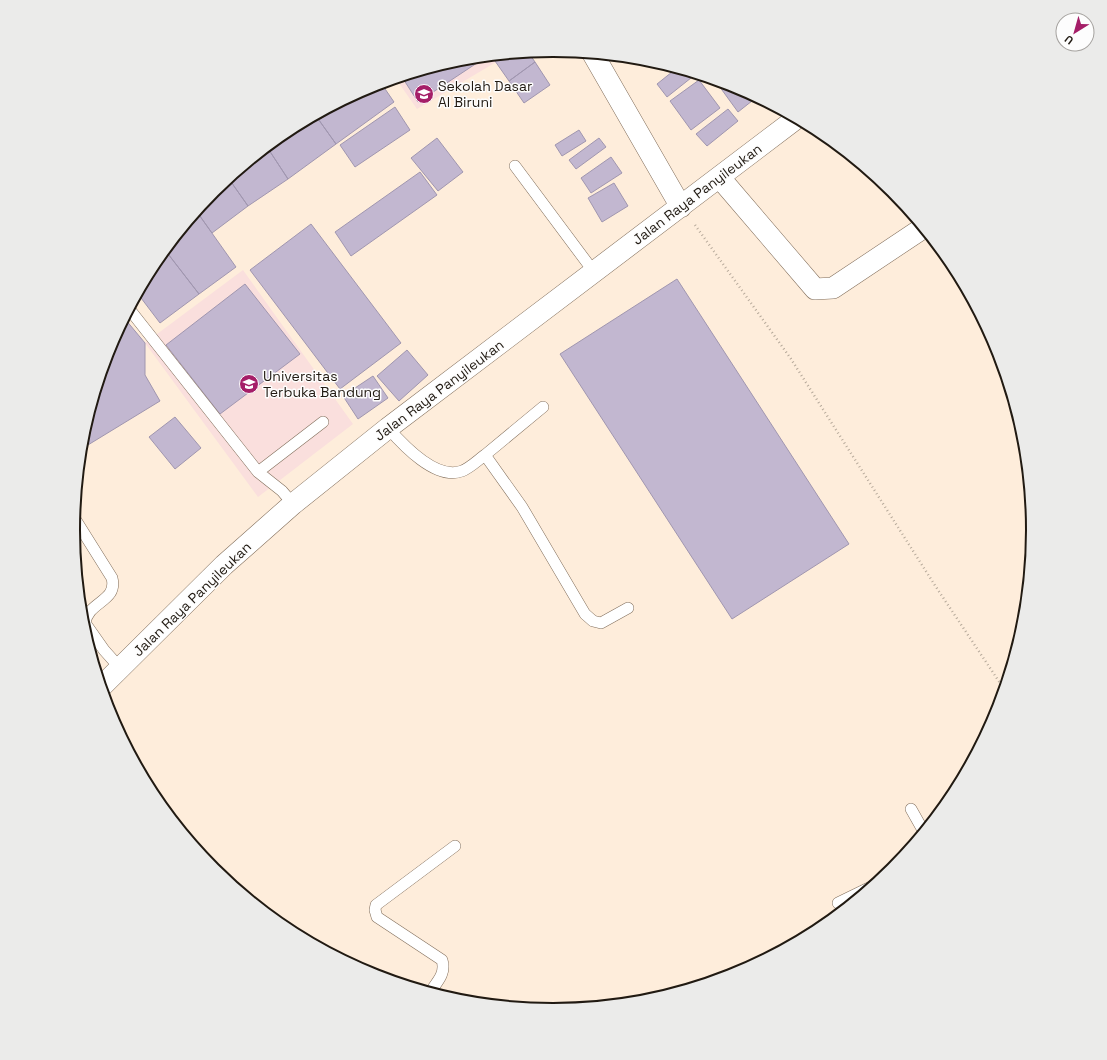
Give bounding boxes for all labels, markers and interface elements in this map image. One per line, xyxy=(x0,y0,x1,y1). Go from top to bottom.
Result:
north arrow xyxy=(1055,12,1095,52)
text: U xyxy=(1062,32,1076,48)
place label: Sekolah Dasar Al Biruni xyxy=(438,77,532,111)
school or university icon: Sekolah Dasar Al Biruni xyxy=(413,83,435,105)
street label: Jalan Raya Panyileukan xyxy=(629,139,765,249)
street label: Jalan Raya Panyileukan xyxy=(371,335,507,445)
place label: Universitas Terbuka Bandung xyxy=(263,367,381,401)
school or university icon: Universitas Terbuka Bandung xyxy=(238,373,260,395)
street label: Jalan Raya Panyileukan xyxy=(129,538,255,660)

